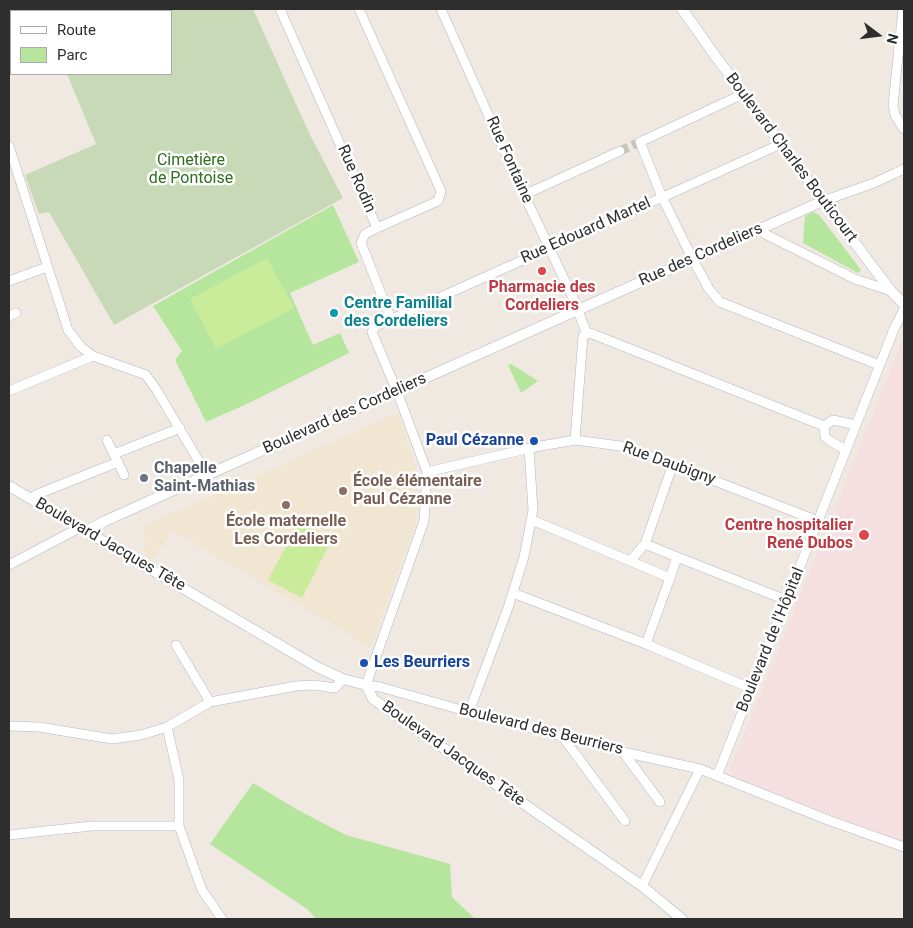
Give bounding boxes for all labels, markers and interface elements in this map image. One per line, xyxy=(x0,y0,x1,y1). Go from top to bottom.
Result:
legend xyxy=(10,10,172,75)
north arrow xyxy=(853,10,903,60)
text: Route xyxy=(57,21,96,39)
text: N xyxy=(883,32,901,46)
text: Parc xyxy=(57,46,87,64)
street label: Boulevard Charles Bouticourt xyxy=(721,70,861,246)
street label: Rue Fontaine xyxy=(481,114,537,206)
street label: Rue Rodin xyxy=(333,142,379,216)
park label: Cimetière de Pontoise xyxy=(149,151,233,189)
street label: Rue Edouard Martel xyxy=(518,194,654,268)
street label: Rue des Cordeliers xyxy=(636,219,766,291)
marker: Pharmacie des Cordeliers xyxy=(536,265,548,277)
place label: Pharmacie des Cordeliers xyxy=(488,278,596,316)
place label: Centre Familial des Cordeliers xyxy=(344,294,452,332)
marker: Centre Familial des Cordeliers xyxy=(328,307,340,319)
street label: Boulevard des Cordeliers xyxy=(260,369,430,459)
place label: Paul Cézanne xyxy=(426,431,524,451)
marker: Paul Cézanne xyxy=(528,435,540,447)
street label: Rue Daubigny xyxy=(620,438,718,490)
place label: Chapelle Saint-Mathias xyxy=(154,459,255,497)
marker: Chapelle Saint-Mathias xyxy=(138,472,150,484)
place label: École élémentaire Paul Cézanne xyxy=(353,472,482,510)
marker: École élémentaire Paul Cézanne xyxy=(337,485,349,497)
street label: Boulevard Jacques Tête xyxy=(31,494,189,596)
marker: École maternelle Les Cordeliers xyxy=(280,499,292,511)
place label: École maternelle Les Cordeliers xyxy=(226,512,346,550)
place label: Centre hospitalier René Dubos xyxy=(725,516,853,554)
marker: Centre hospitalier René Dubos xyxy=(857,528,871,542)
street label: Boulevard de l'Hôpital xyxy=(733,565,809,715)
place label: Les Beurriers xyxy=(374,653,470,673)
marker: Les Beurriers xyxy=(358,657,370,669)
street label: Boulevard Jacques Tête xyxy=(378,697,528,811)
street label: Boulevard des Beurriers xyxy=(457,700,625,760)

